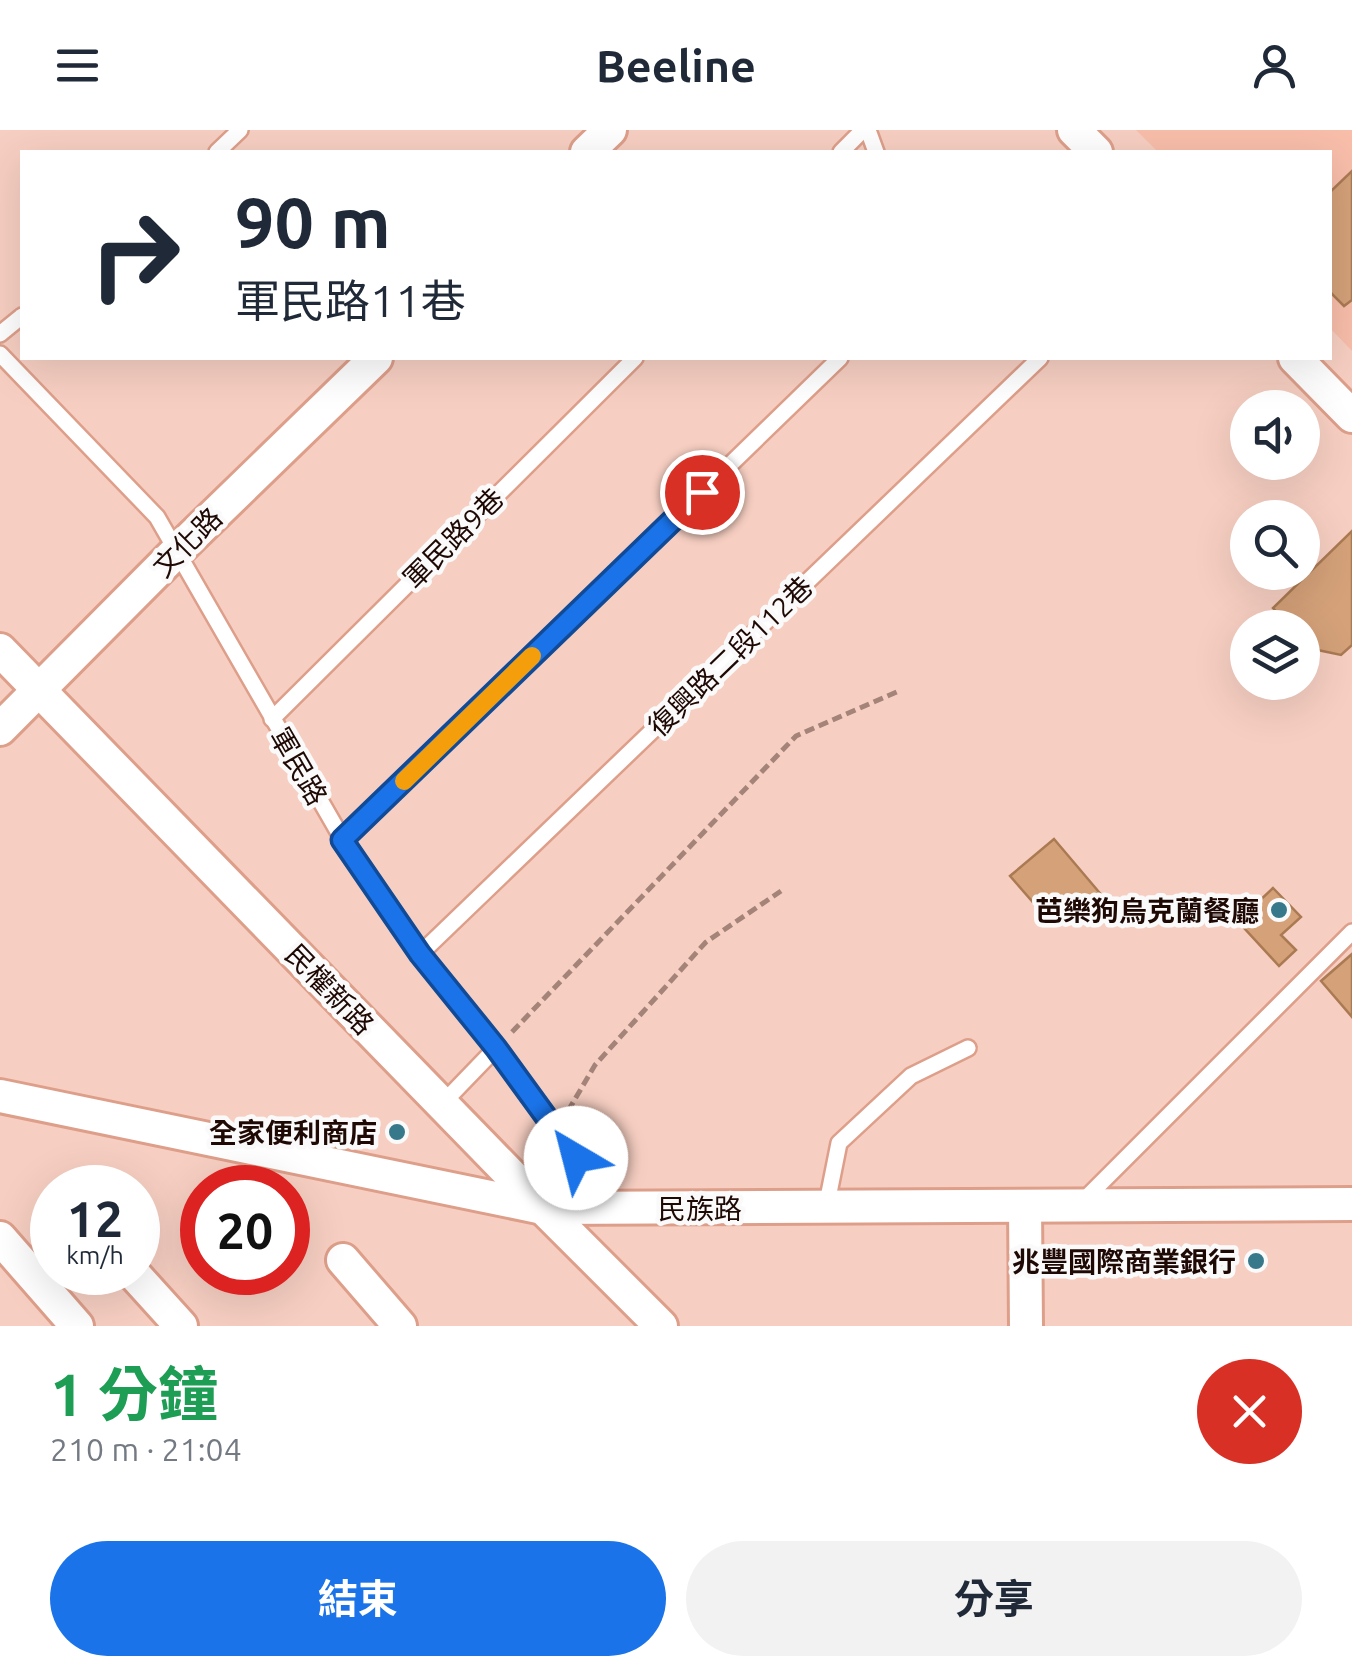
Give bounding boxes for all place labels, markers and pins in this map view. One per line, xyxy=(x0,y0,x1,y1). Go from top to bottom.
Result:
pin xyxy=(660,450,745,535)
place label: 芭樂狗烏克蘭餐廳 xyxy=(1035,895,1259,926)
marker: 芭樂狗烏克蘭餐廳 xyxy=(1268,899,1290,921)
place label: 全家便利商店 xyxy=(209,1117,377,1148)
marker: 全家便利商店 xyxy=(386,1121,408,1143)
place label: 兆豐國際商業銀行 xyxy=(1012,1246,1236,1277)
marker: 兆豐國際商業銀行 xyxy=(1245,1250,1267,1272)

